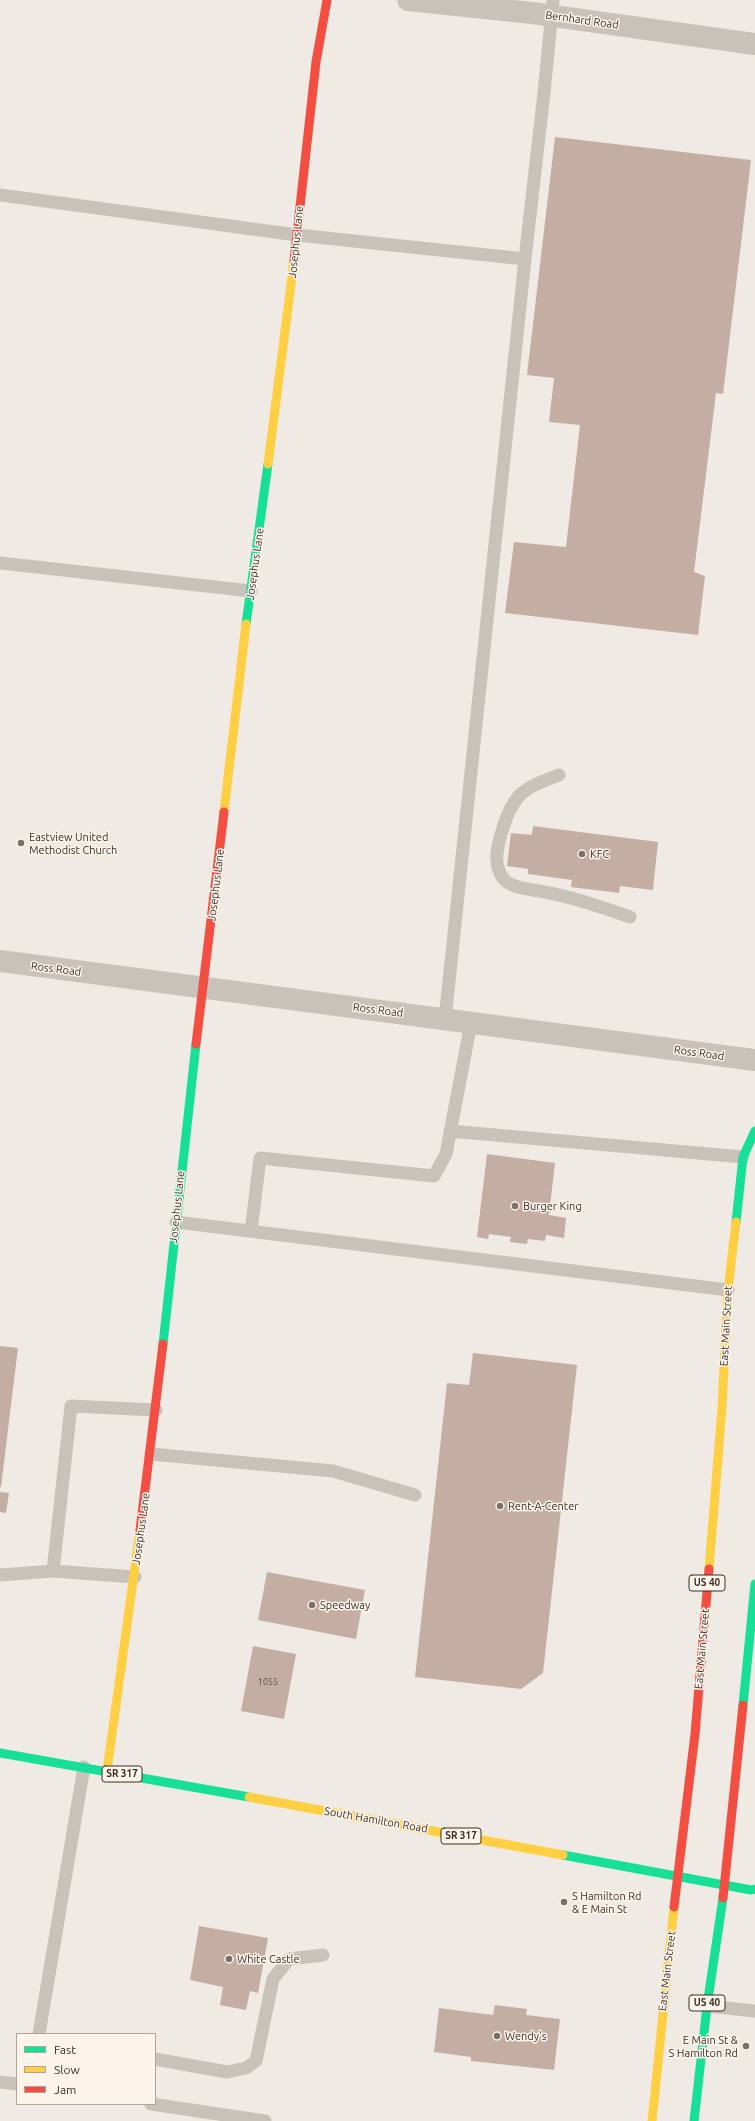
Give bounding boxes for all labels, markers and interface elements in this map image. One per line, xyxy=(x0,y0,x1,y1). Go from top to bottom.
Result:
street label: Bernhard Road xyxy=(544,8,620,32)
street label: Josephus Lane xyxy=(286,205,306,279)
street label: Josephus Lane xyxy=(243,527,267,601)
place label: Eastview United Methodist Church xyxy=(29,830,117,856)
marker: Eastview United Methodist Church xyxy=(16,838,26,848)
place label: KFC xyxy=(590,847,609,861)
street label: Josephus Lane xyxy=(205,848,227,922)
marker: KFC xyxy=(577,849,587,859)
street label: Ross Road xyxy=(30,959,82,979)
street label: Ross Road xyxy=(352,1000,404,1020)
street label: Ross Road xyxy=(673,1043,725,1063)
street label: Josephus Lane xyxy=(167,1170,187,1244)
place label: Burger King xyxy=(523,1199,582,1213)
marker: Burger King xyxy=(510,1201,520,1211)
street label: East Main Street xyxy=(717,1285,735,1367)
street label: Josephus Lane xyxy=(129,1492,153,1566)
place label: Rent-A-Center xyxy=(508,1499,578,1513)
marker: Rent-A-Center xyxy=(495,1501,505,1511)
road number: US 40 xyxy=(689,1575,725,1591)
place label: Speedway xyxy=(320,1598,370,1612)
marker: Speedway xyxy=(307,1600,317,1610)
street label: East Main Street xyxy=(692,1608,712,1690)
house number: 1055 xyxy=(258,1677,278,1687)
road number: SR 317 xyxy=(102,1766,142,1782)
street label: South Hamilton Road xyxy=(323,1804,429,1836)
road number: SR 317 xyxy=(441,1828,481,1844)
place label: S Hamilton Rd & E Main St xyxy=(572,1889,641,1915)
marker: S Hamilton Rd & E Main St xyxy=(559,1897,569,1907)
street label: East Main Street xyxy=(656,1930,678,2012)
place label: White Castle xyxy=(237,1952,299,1966)
marker: White Castle xyxy=(224,1954,234,1964)
road number: US 40 xyxy=(689,1995,725,2011)
place label: Wendy's xyxy=(505,2029,547,2043)
marker: Wendy's xyxy=(492,2031,502,2041)
legend xyxy=(16,2033,156,2105)
place label: E Main St & S Hamilton Rd xyxy=(669,2033,738,2059)
marker: E Main St & S Hamilton Rd xyxy=(741,2041,751,2051)
text: Fast xyxy=(54,2043,76,2056)
text: Slow xyxy=(54,2063,80,2076)
text: Jam xyxy=(54,2083,76,2096)

